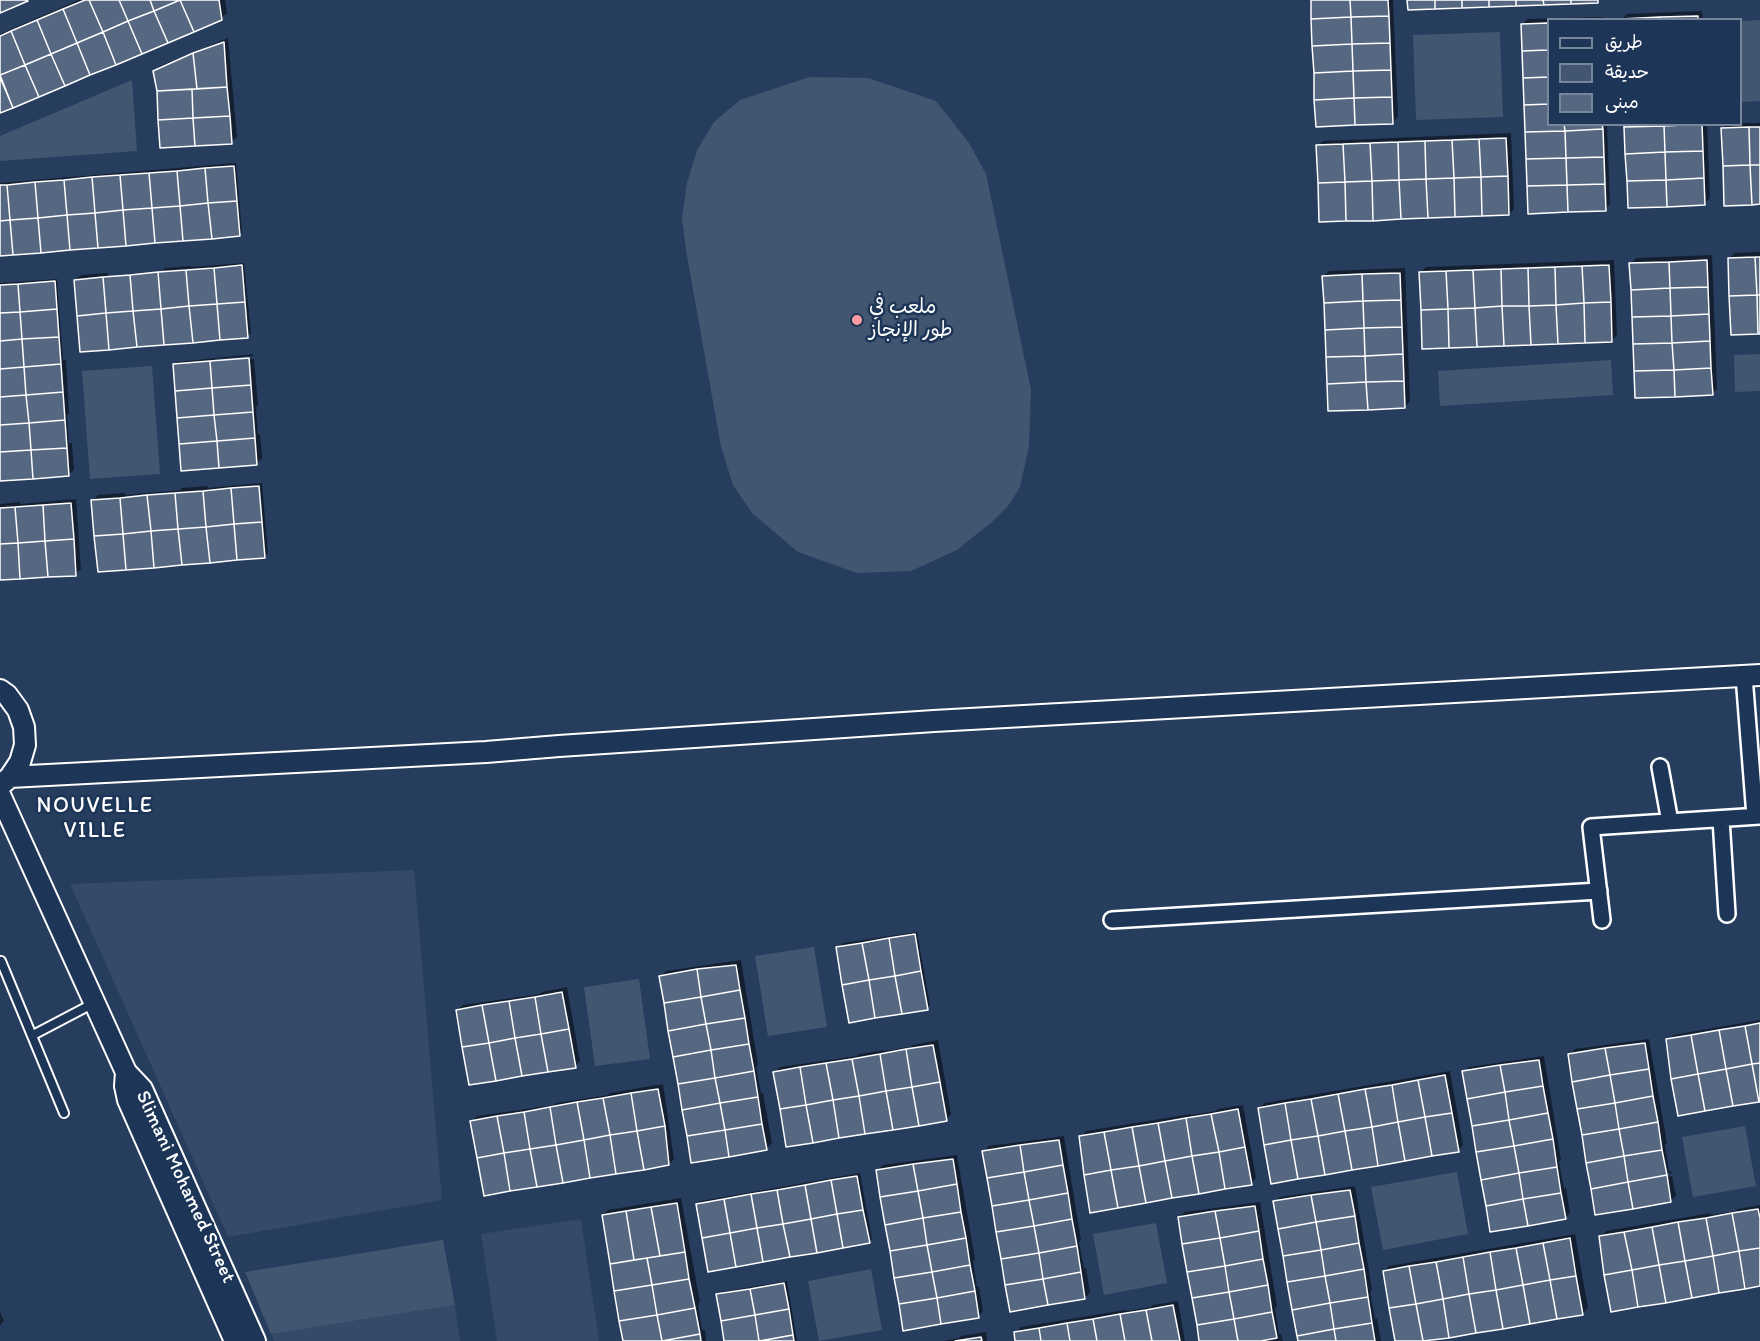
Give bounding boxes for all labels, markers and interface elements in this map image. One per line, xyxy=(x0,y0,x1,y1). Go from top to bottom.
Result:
legend xyxy=(1547,18,1742,126)
text: طريق xyxy=(1605,31,1643,53)
text: حديقة xyxy=(1605,61,1649,83)
text: مبنى xyxy=(1605,91,1639,113)
place label: ملعب في طور الإنجاز xyxy=(869,296,953,343)
marker: ملعب في طور الإنجاز xyxy=(850,313,864,327)
district label: NOUVELLE VILLE xyxy=(37,793,153,844)
street label: Slimani Mohamed Street xyxy=(130,1087,240,1287)

